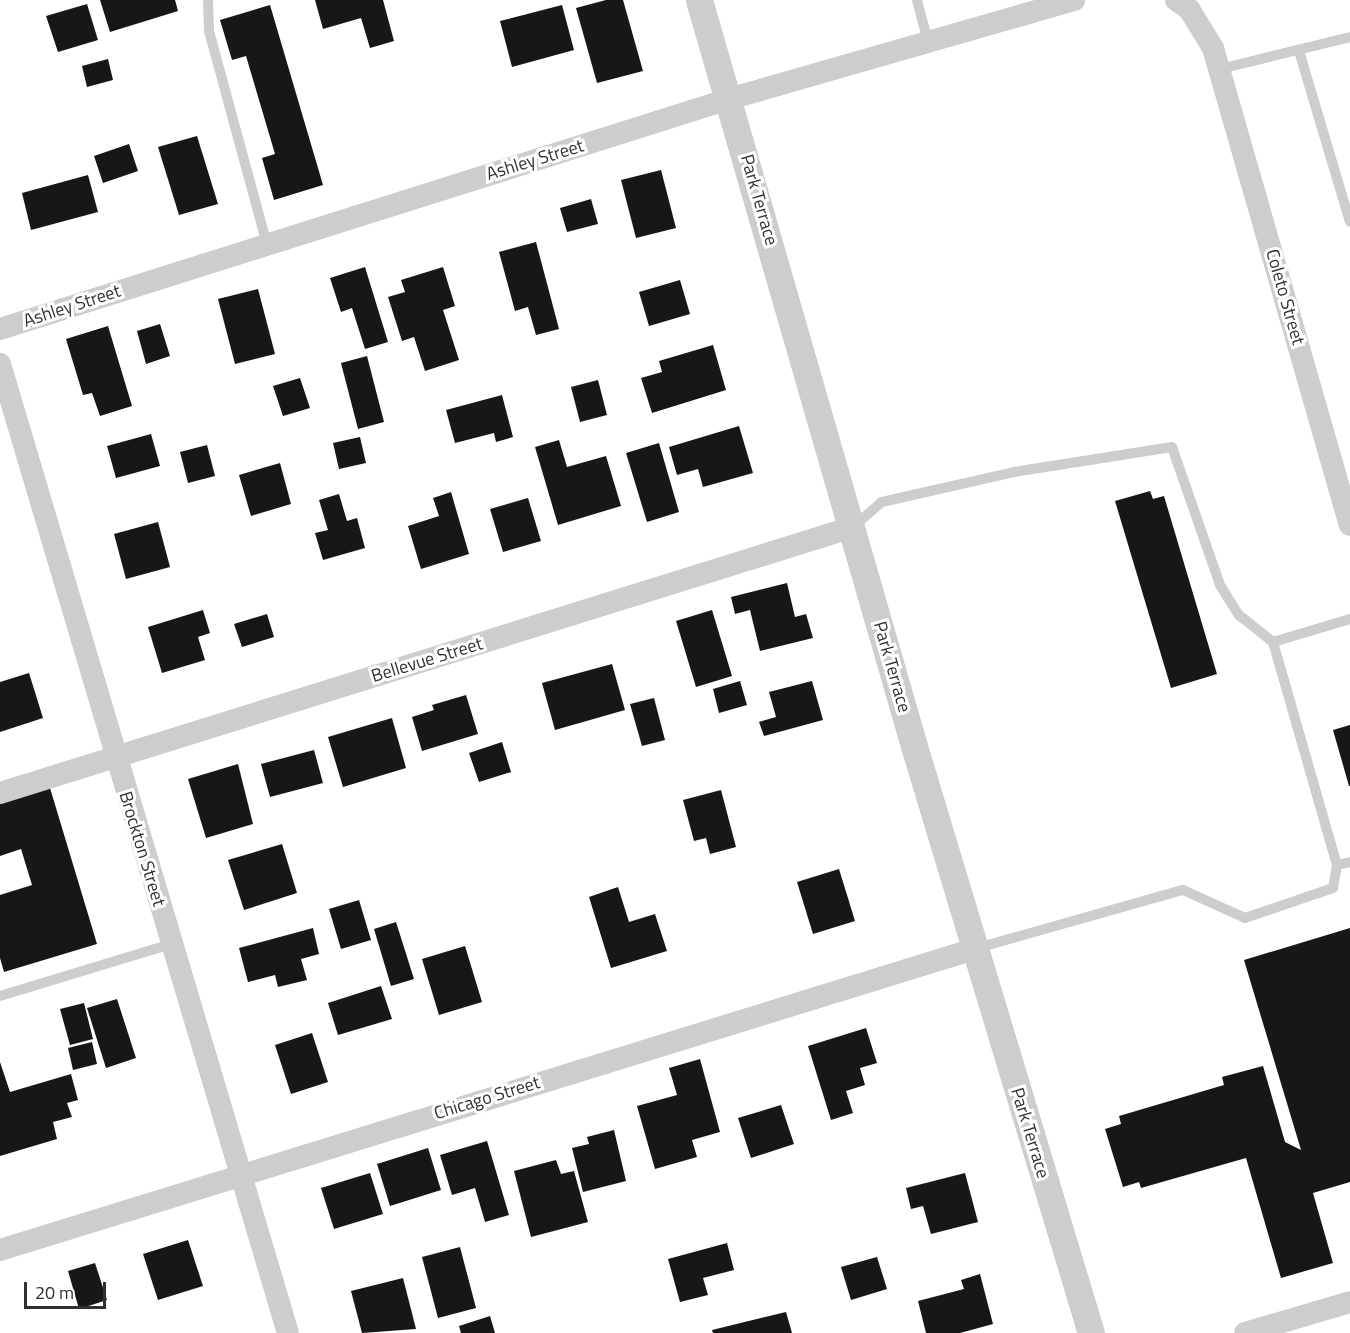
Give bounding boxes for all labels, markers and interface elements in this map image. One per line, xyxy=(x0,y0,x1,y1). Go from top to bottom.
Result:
street label: Ashley Street xyxy=(484,135,586,185)
street label: Park Terrace xyxy=(736,152,782,248)
street label: Coleto Street xyxy=(1261,247,1309,347)
street label: Ashley Street xyxy=(21,280,123,332)
street label: Park Terrace xyxy=(869,619,915,715)
street label: Bellevue Street xyxy=(369,633,485,687)
street label: Brockton Street xyxy=(114,789,170,909)
street label: Chicago Street xyxy=(432,1072,542,1124)
street label: Park Terrace xyxy=(1006,1085,1054,1181)
scale bar xyxy=(27,1270,110,1308)
text: 20 m xyxy=(35,1279,74,1306)

